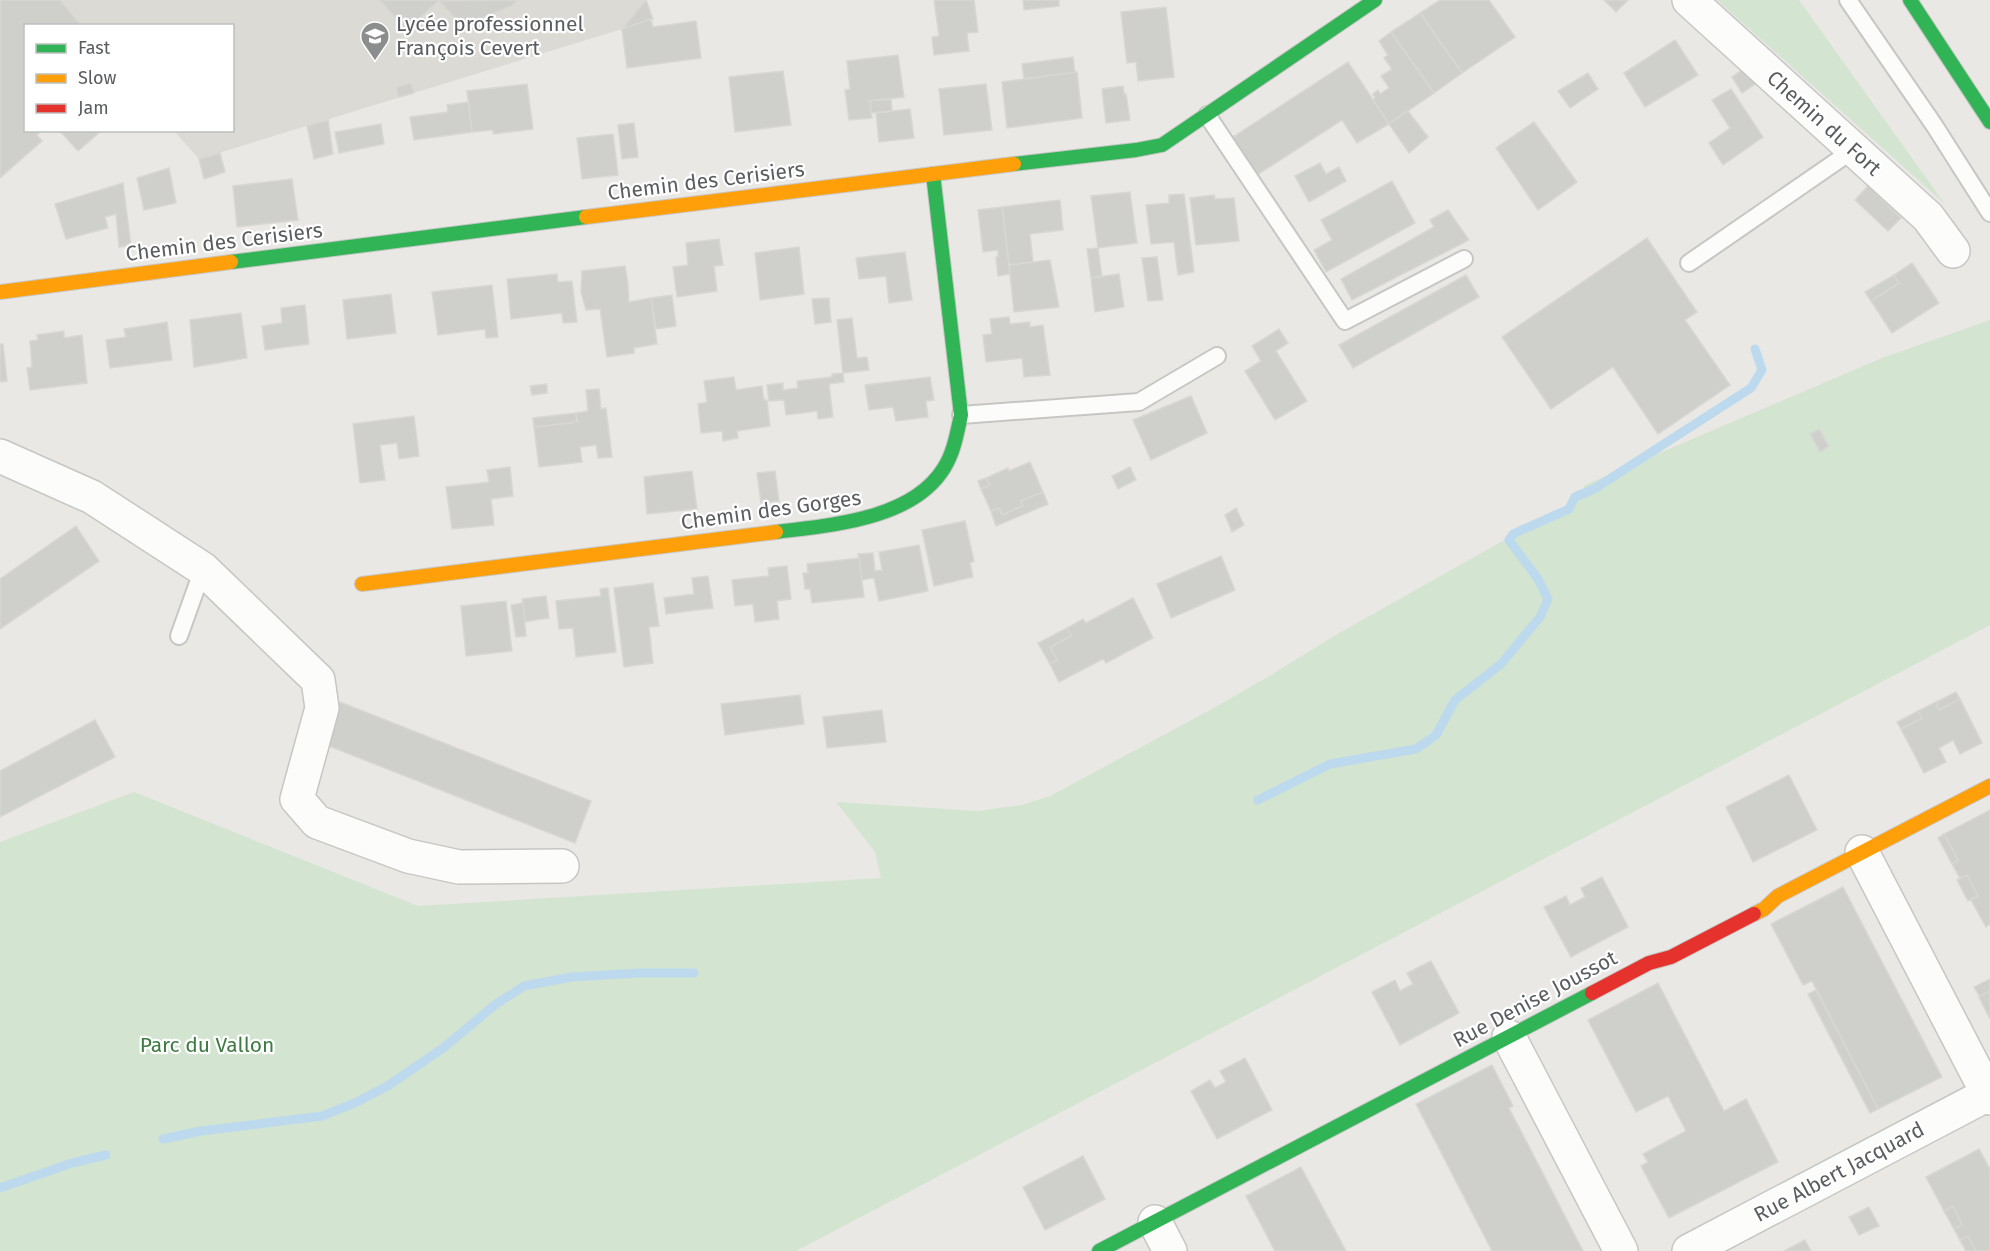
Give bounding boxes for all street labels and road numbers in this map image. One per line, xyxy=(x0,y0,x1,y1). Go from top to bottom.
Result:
street label: Chemin du Fort xyxy=(1761,65,1887,181)
street label: Chemin des Cerisiers xyxy=(606,156,806,206)
street label: Chemin des Cerisiers xyxy=(124,217,324,267)
street label: Chemin des Gorges xyxy=(679,484,863,536)
street label: Rue Denise Joussot xyxy=(1449,945,1622,1053)
street label: Rue Albert Jacquard xyxy=(1749,1116,1929,1228)

